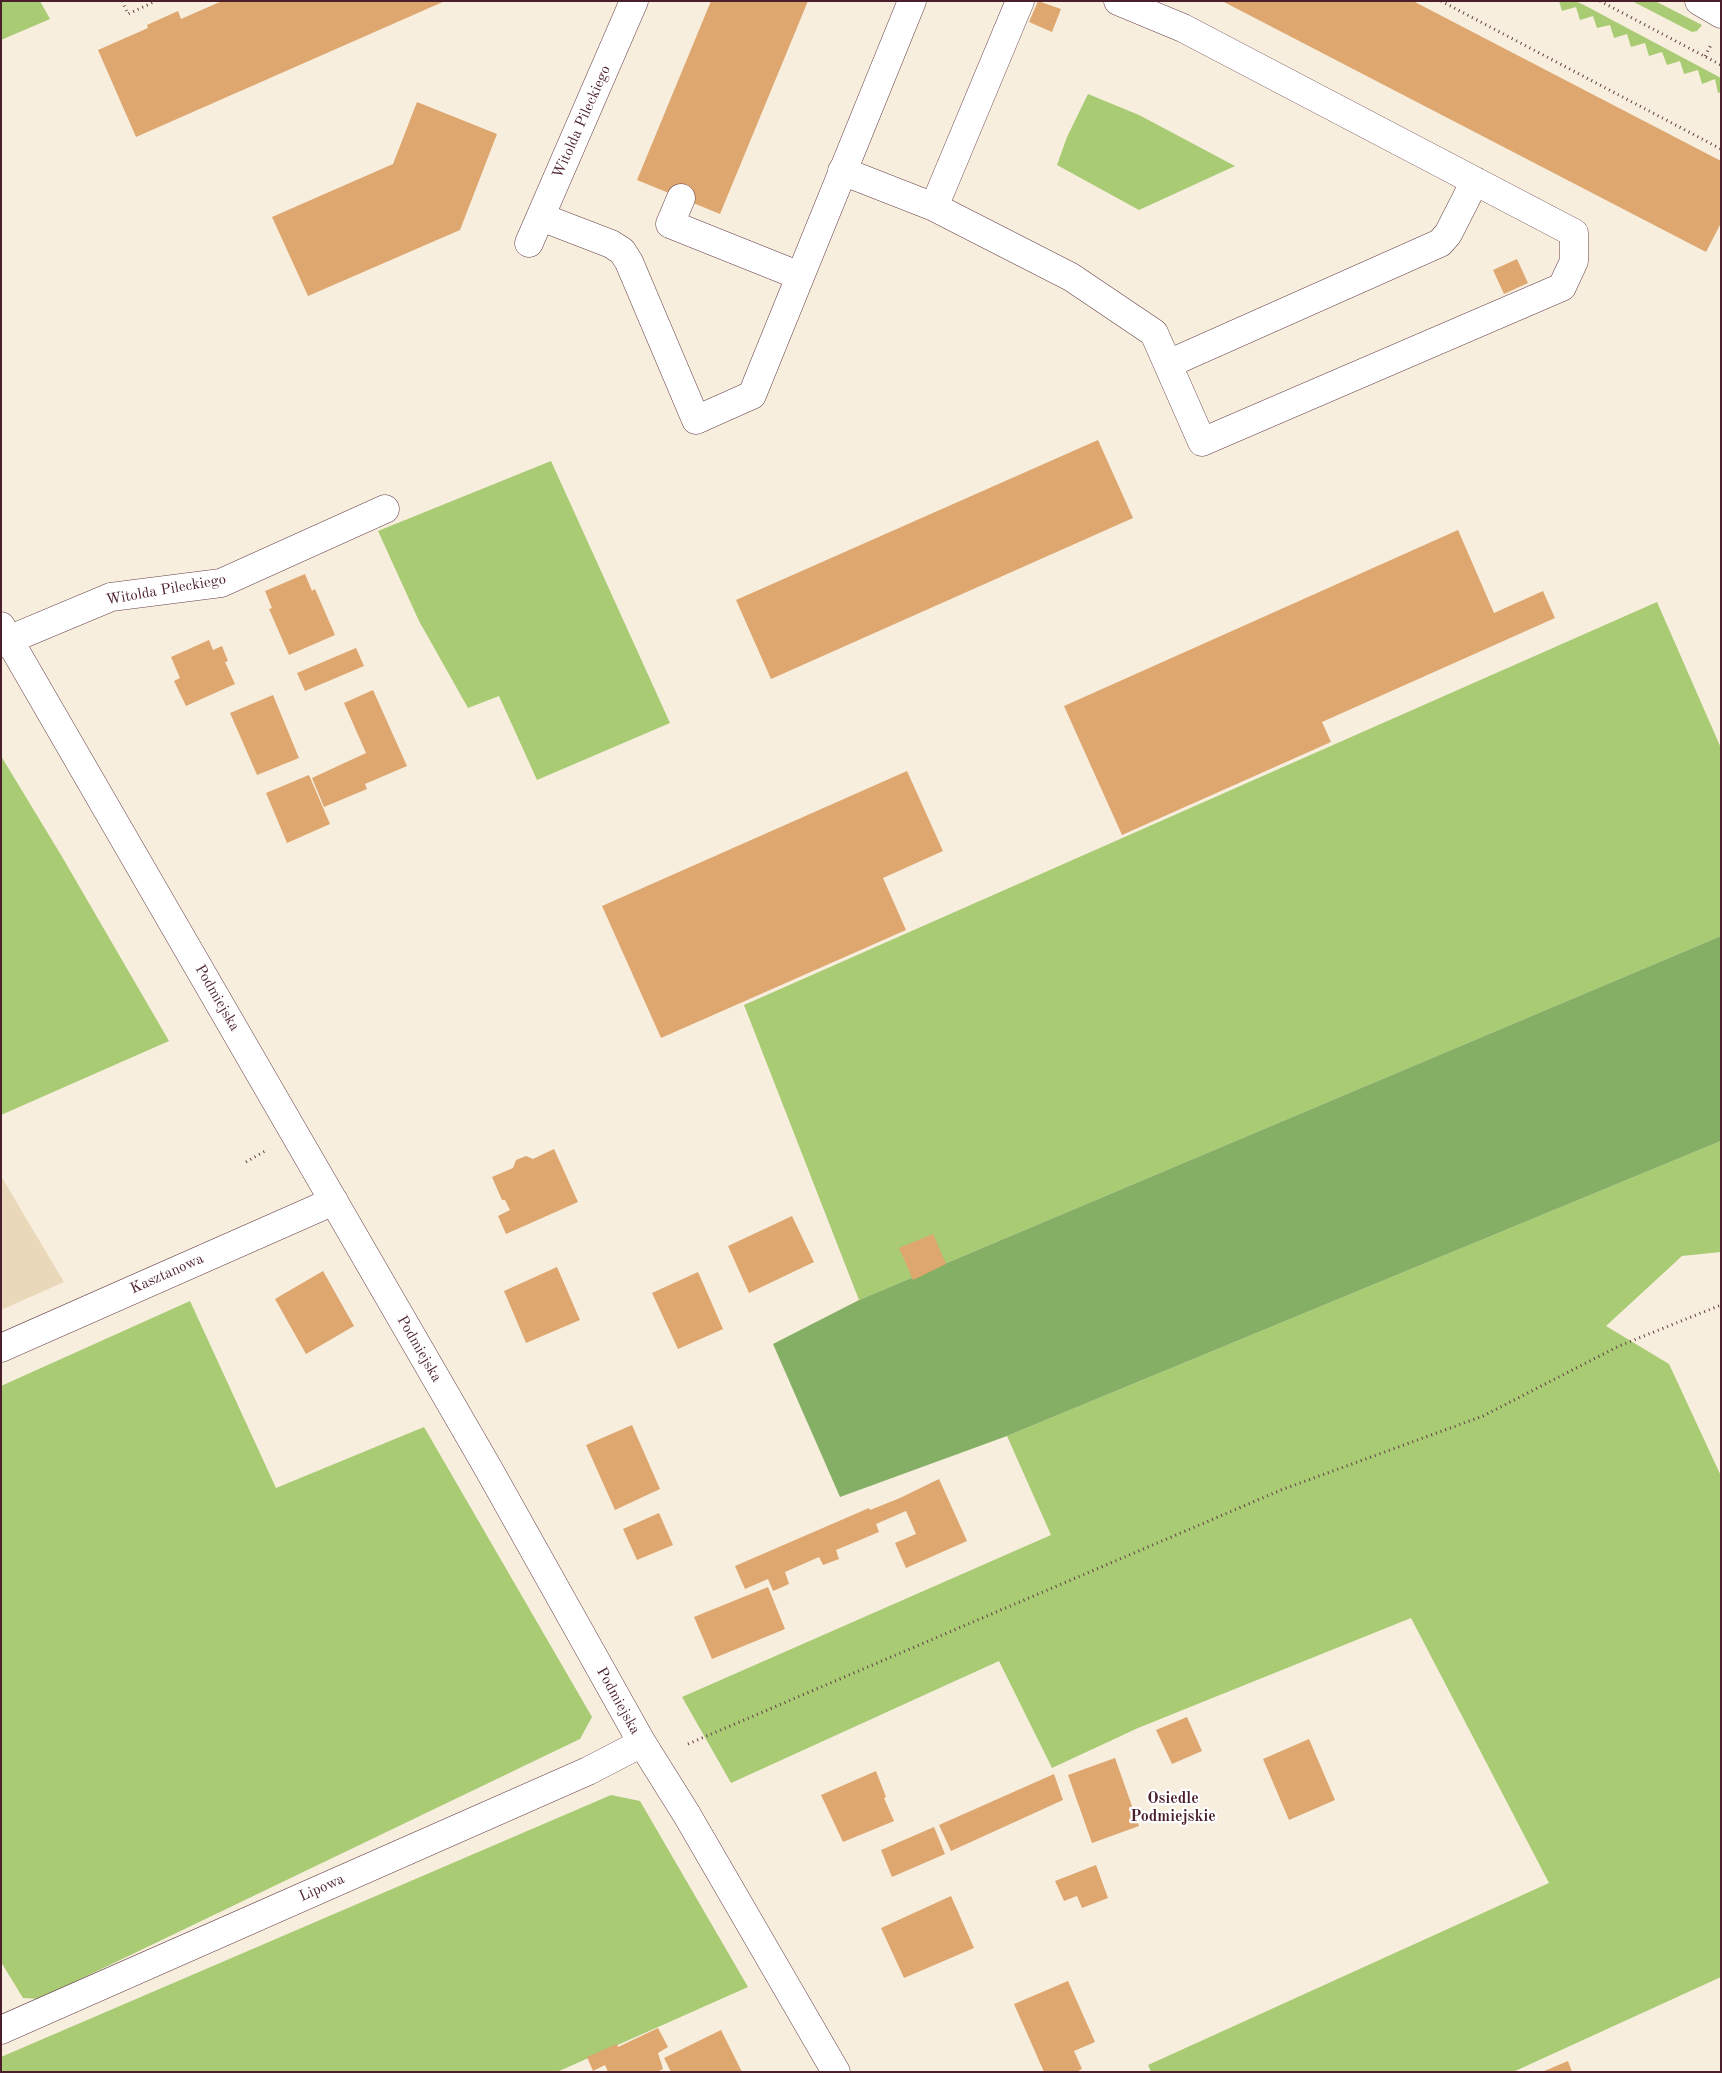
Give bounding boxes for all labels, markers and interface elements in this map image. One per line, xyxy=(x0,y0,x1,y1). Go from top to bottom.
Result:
street label: Witolda Pileckiego xyxy=(549,63,615,181)
street label: Witolda Pileckiego xyxy=(105,571,227,609)
street label: Podmiejska xyxy=(191,961,243,1035)
street label: Kasztanowa xyxy=(128,1250,206,1298)
street label: Podmiejska xyxy=(393,1312,445,1386)
street label: Podmiejska xyxy=(592,1664,644,1738)
district label: Osiedle Podmiejskie xyxy=(1130,1789,1216,1827)
street label: Lipowa xyxy=(297,1870,347,1906)

